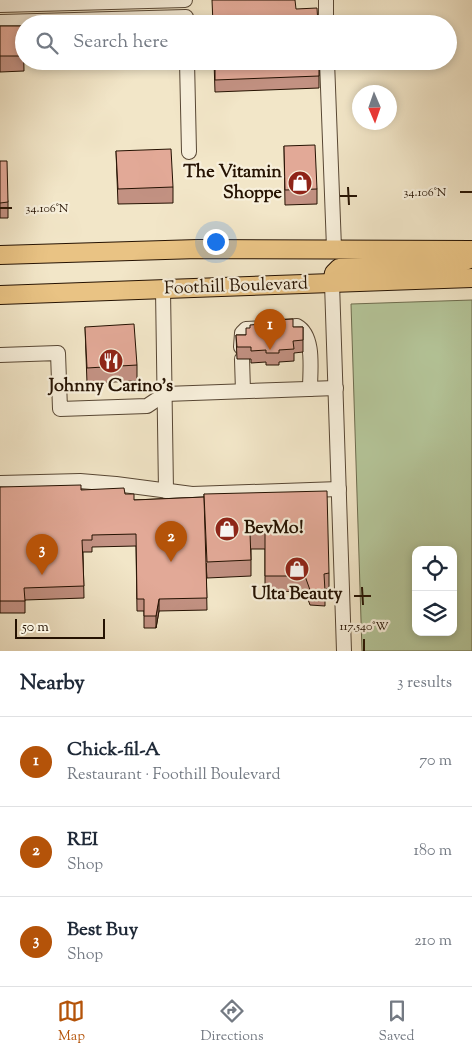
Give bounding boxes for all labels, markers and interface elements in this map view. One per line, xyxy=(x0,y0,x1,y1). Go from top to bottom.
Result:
search box xyxy=(15,15,457,70)
icon: search xyxy=(33,29,61,57)
text: Search here xyxy=(73,29,168,56)
north arrow xyxy=(352,85,397,130)
place label: The Vitamin Shoppe xyxy=(183,160,283,207)
shop icon: The Vitamin Shoppe xyxy=(287,170,313,196)
text: 34.106°N xyxy=(404,184,447,202)
text: 34.106°N xyxy=(26,200,69,218)
your location xyxy=(203,229,229,255)
street label: Foothill Boulevard xyxy=(164,271,308,303)
pin: 1 xyxy=(254,309,286,350)
restaurant icon: Johnny Carino's xyxy=(98,348,124,374)
place label: Johnny Carino's xyxy=(47,374,173,400)
shop icon: BevMo! xyxy=(214,516,240,542)
place label: BevMo! xyxy=(244,516,304,542)
pin: 2 xyxy=(155,521,187,562)
pin: 3 xyxy=(26,534,58,575)
map controls xyxy=(412,546,457,636)
button: locate xyxy=(412,546,457,591)
shop icon: Ulta Beauty xyxy=(284,556,310,582)
place label: Ulta Beauty xyxy=(251,582,343,608)
button: layers xyxy=(412,591,457,636)
scale bar xyxy=(15,616,105,639)
text: 50 m xyxy=(22,618,49,638)
text: 117.540°W xyxy=(339,618,389,636)
text: Nearby xyxy=(20,669,85,699)
text: 3 results xyxy=(397,672,452,695)
text: Chick-fil-A xyxy=(67,737,160,764)
text: 1 xyxy=(33,750,39,773)
text: 70 m xyxy=(419,750,452,773)
text: Restaurant · Foothill Boulevard xyxy=(67,764,281,787)
text: REI xyxy=(67,827,98,854)
text: 2 xyxy=(32,840,40,863)
text: 180 m xyxy=(413,840,452,863)
text: Shop xyxy=(67,854,103,877)
text: Best Buy xyxy=(67,917,138,944)
text: 3 xyxy=(33,930,39,953)
text: 210 m xyxy=(414,930,452,953)
text: Shop xyxy=(67,944,103,967)
tab: Map xyxy=(57,997,85,1047)
tab: Directions xyxy=(200,997,264,1047)
tab: Saved xyxy=(379,997,414,1047)

